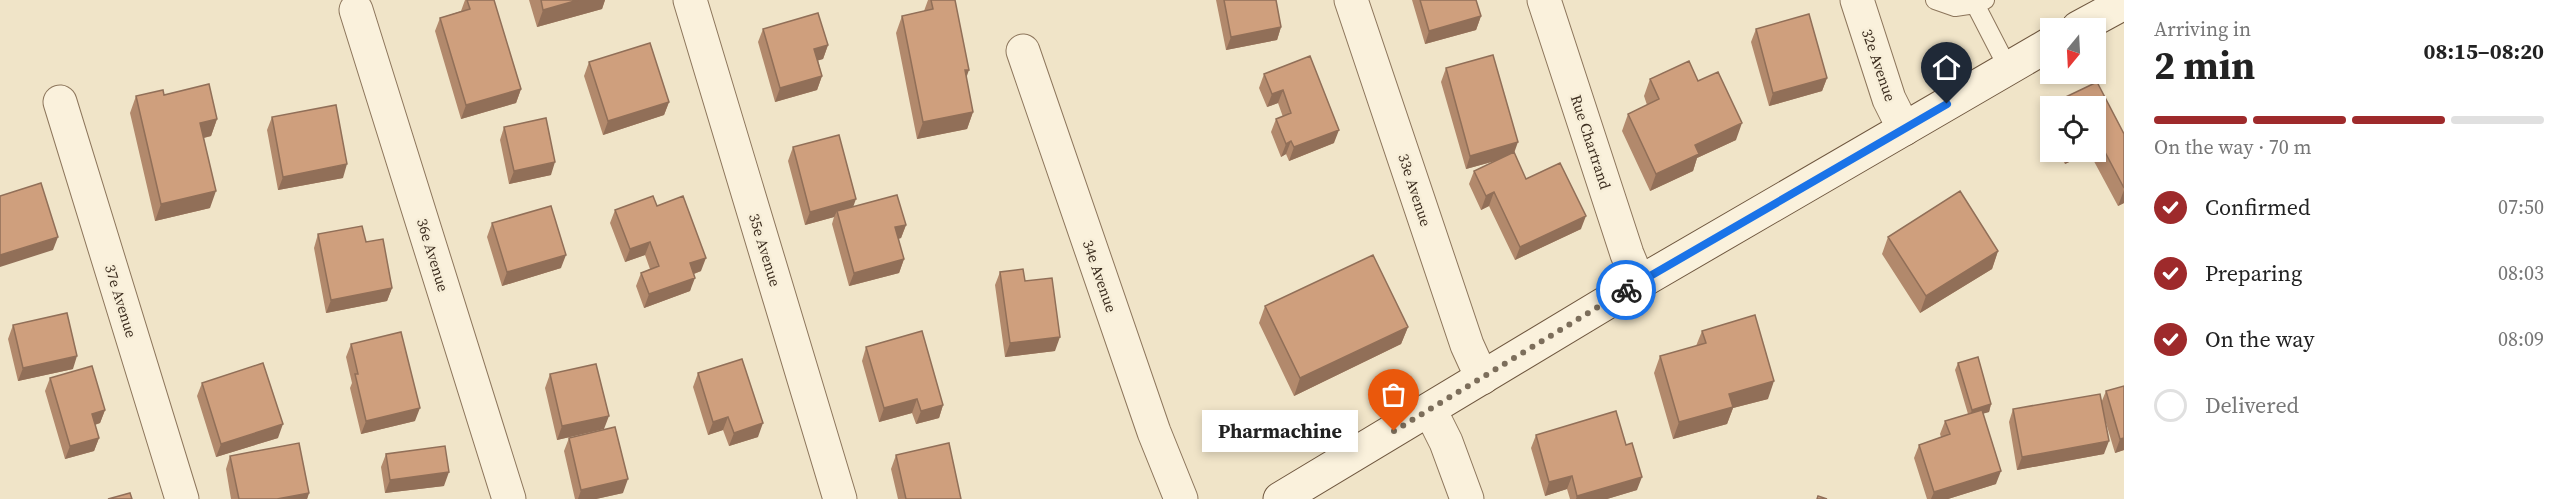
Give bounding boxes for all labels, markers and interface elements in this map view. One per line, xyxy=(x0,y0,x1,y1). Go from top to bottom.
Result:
text: Arriving in xyxy=(2154,15,2251,43)
north arrow xyxy=(2040,18,2106,84)
map controls xyxy=(2040,18,2106,162)
street label: 32e Avenue xyxy=(1857,26,1901,104)
text: 08:15–08:20 xyxy=(2424,36,2544,66)
text: 2 min xyxy=(2154,39,2255,92)
pin xyxy=(1921,42,1972,104)
icon: home xyxy=(1930,51,1963,84)
street label: Rue Chartrand xyxy=(1566,92,1616,192)
button: locate xyxy=(2040,96,2106,162)
text: On the way · 70 m xyxy=(2154,133,2311,161)
street label: 33e Avenue xyxy=(1393,151,1437,229)
icon: check xyxy=(2154,191,2187,224)
text: Confirmed xyxy=(2205,192,2310,222)
text: 07:50 xyxy=(2498,193,2544,221)
street label: 35e Avenue xyxy=(744,211,786,289)
street label: 36e Avenue xyxy=(412,216,454,294)
street label: 34e Avenue xyxy=(1078,237,1122,315)
icon: check xyxy=(2154,257,2187,290)
text: Preparing xyxy=(2205,258,2302,288)
text: 08:03 xyxy=(2498,259,2544,287)
courier xyxy=(1596,260,1656,320)
street label: 37e Avenue xyxy=(100,262,142,340)
icon: bike xyxy=(1610,274,1643,307)
icon: check xyxy=(2154,323,2187,356)
text: On the way xyxy=(2205,324,2314,354)
text: 08:09 xyxy=(2498,325,2544,353)
pin xyxy=(1368,369,1419,431)
icon: bag xyxy=(1377,378,1410,411)
text: Delivered xyxy=(2205,390,2299,420)
callout: Pharmachine xyxy=(1202,410,1358,452)
text: Pharmachine xyxy=(1218,417,1342,445)

